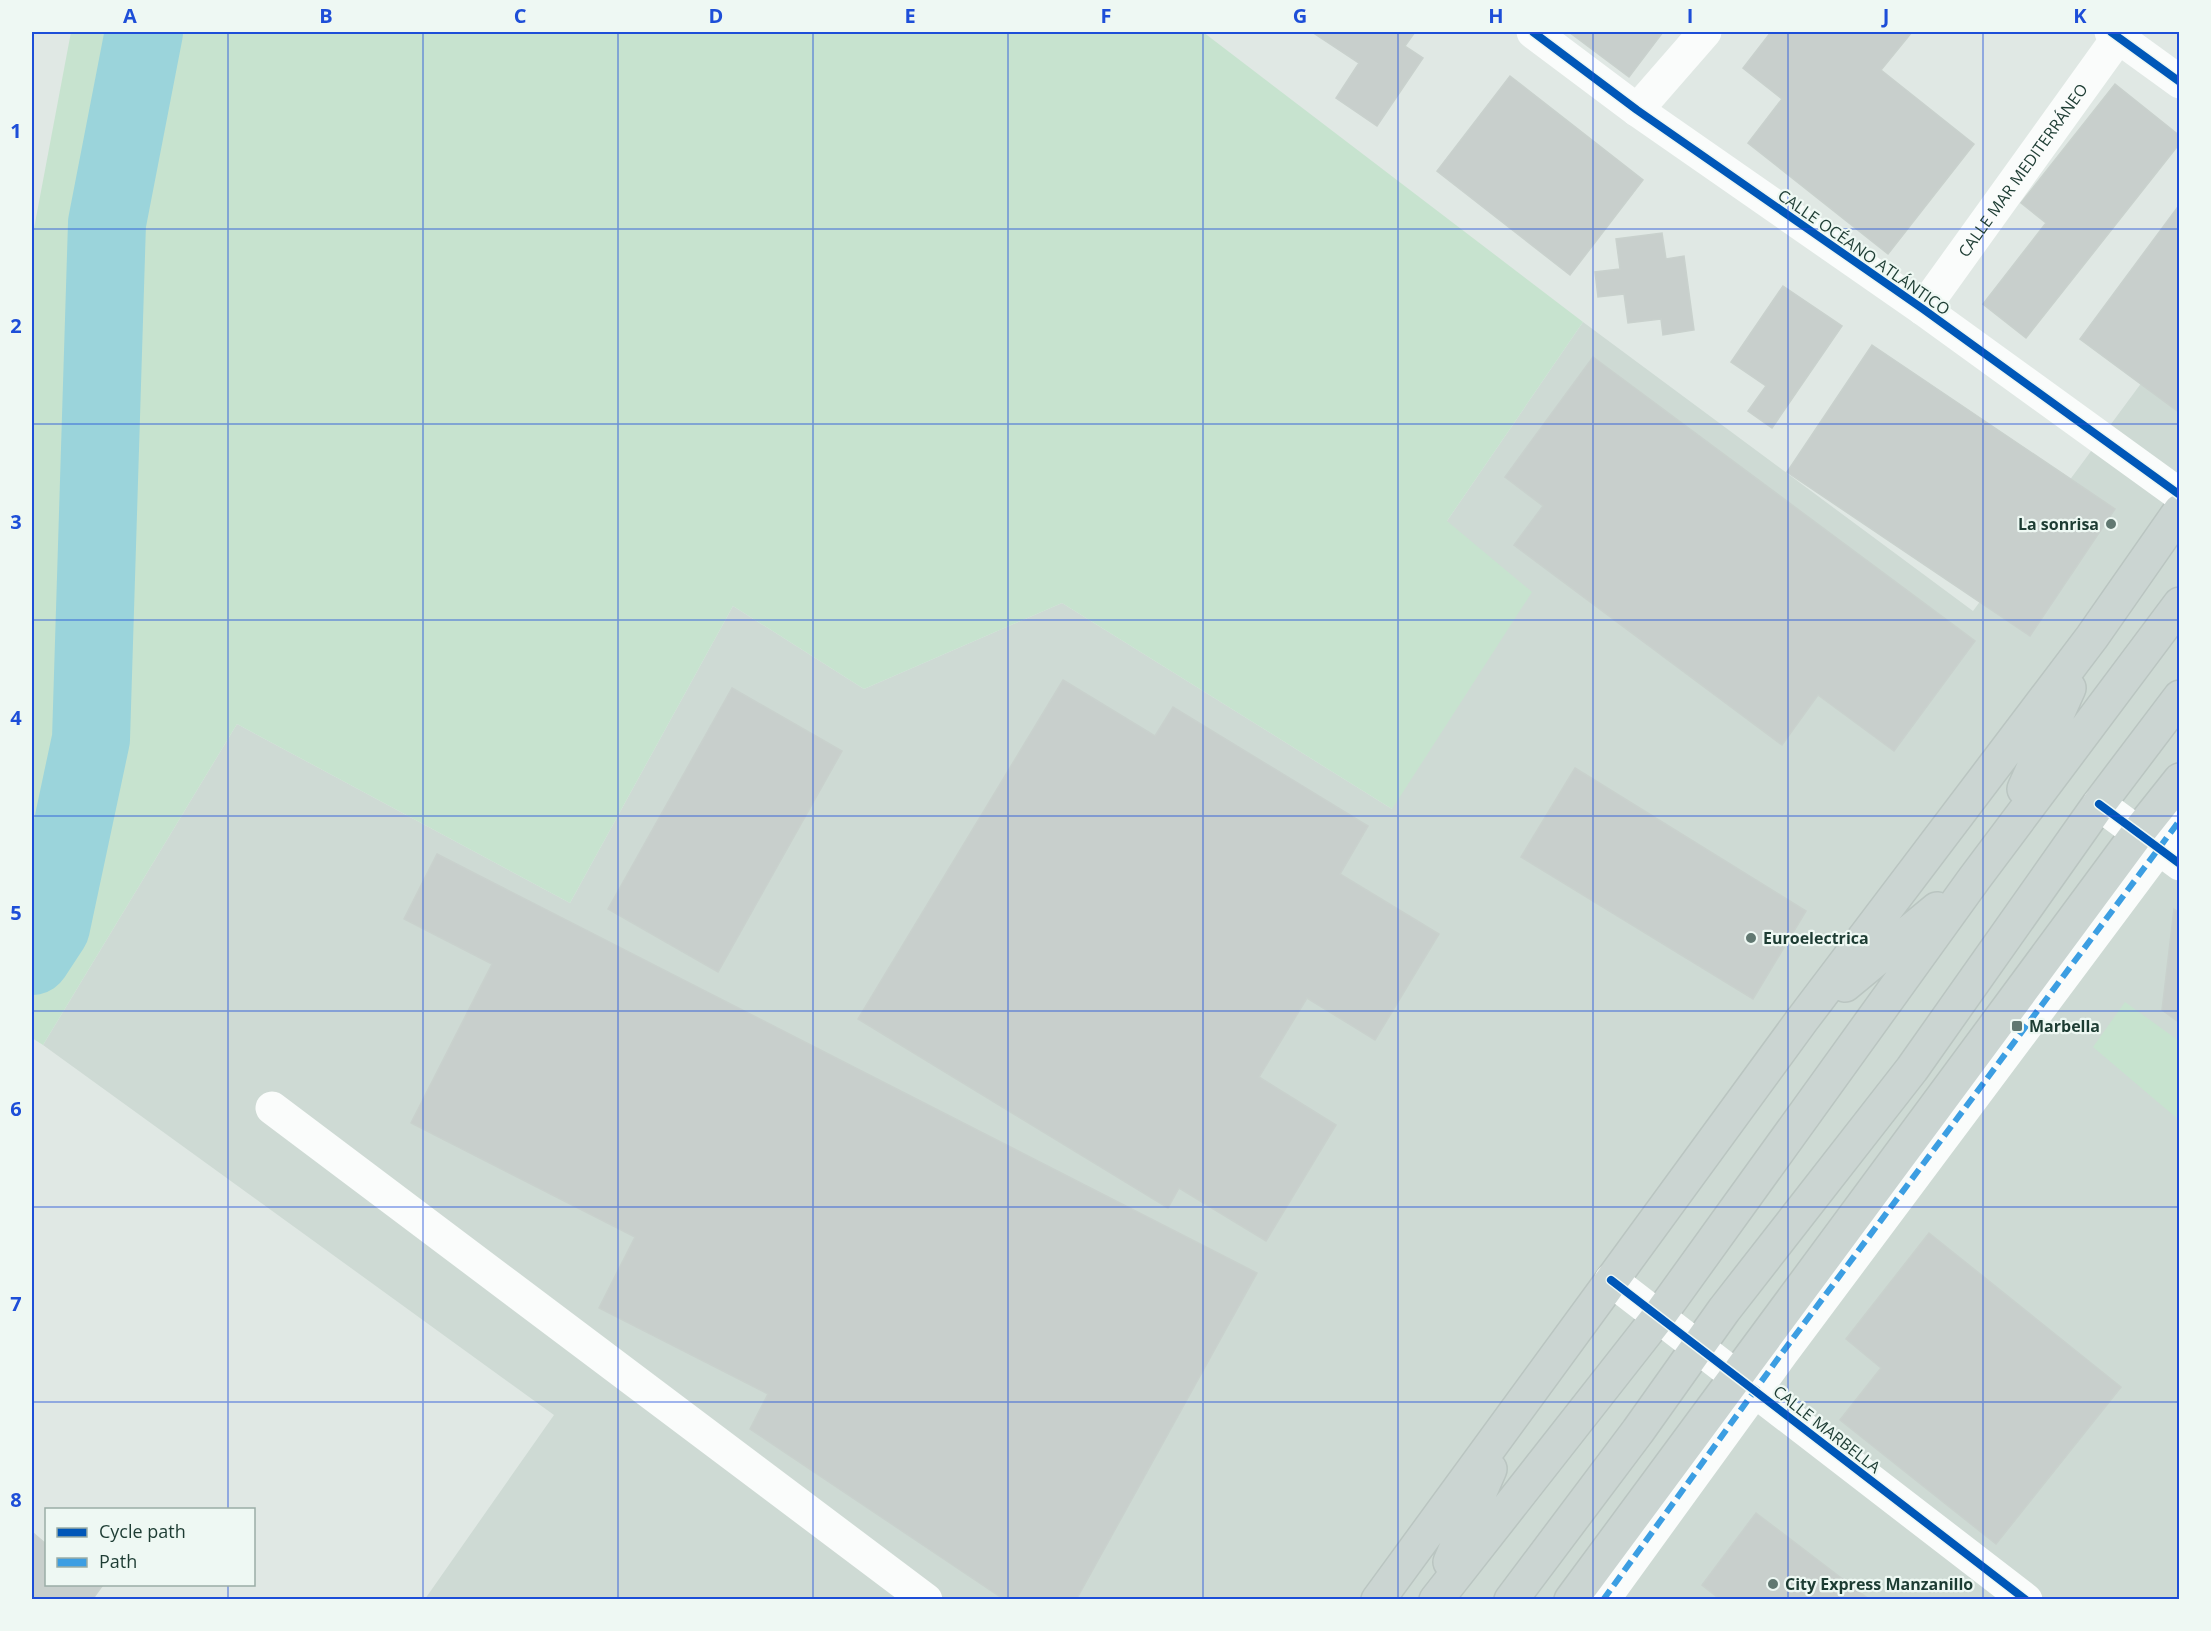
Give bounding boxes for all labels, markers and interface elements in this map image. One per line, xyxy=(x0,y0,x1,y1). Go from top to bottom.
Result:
text: A xyxy=(123,2,137,29)
text: B xyxy=(319,2,333,29)
text: C xyxy=(514,2,527,29)
text: D xyxy=(709,2,723,29)
text: E xyxy=(904,2,916,29)
text: F xyxy=(1101,2,1111,29)
text: G xyxy=(1293,2,1307,29)
text: H xyxy=(1488,2,1504,29)
text: I xyxy=(1687,2,1693,29)
text: J xyxy=(1881,2,1889,29)
text: K xyxy=(2073,2,2087,29)
street label: CALLE MAR MEDITERRÁNEO xyxy=(1953,79,2093,261)
text: 1 xyxy=(10,117,22,144)
street label: CALLE OCÉANO ATLÁNTICO xyxy=(1774,184,1954,320)
text: 2 xyxy=(10,312,22,339)
text: 3 xyxy=(10,508,22,535)
place label: La sonrisa xyxy=(2018,513,2099,535)
marker: La sonrisa xyxy=(2104,517,2118,531)
text: 4 xyxy=(10,704,22,731)
text: 5 xyxy=(10,899,22,926)
place label: Euroelectrica xyxy=(1763,927,1869,949)
marker: Euroelectrica xyxy=(1744,931,1758,945)
place label: Marbella xyxy=(2029,1015,2100,1037)
marker: Marbella xyxy=(2010,1019,2024,1033)
text: 6 xyxy=(10,1095,22,1122)
text: 7 xyxy=(10,1290,22,1317)
street label: CALLE MARBELLA xyxy=(1769,1380,1886,1478)
text: 8 xyxy=(10,1486,22,1513)
legend xyxy=(45,1508,255,1586)
text: Cycle path xyxy=(99,1519,186,1543)
text: Path xyxy=(99,1549,137,1573)
place label: City Express Manzanillo xyxy=(1785,1573,1973,1595)
marker: City Express Manzanillo xyxy=(1766,1577,1780,1591)

